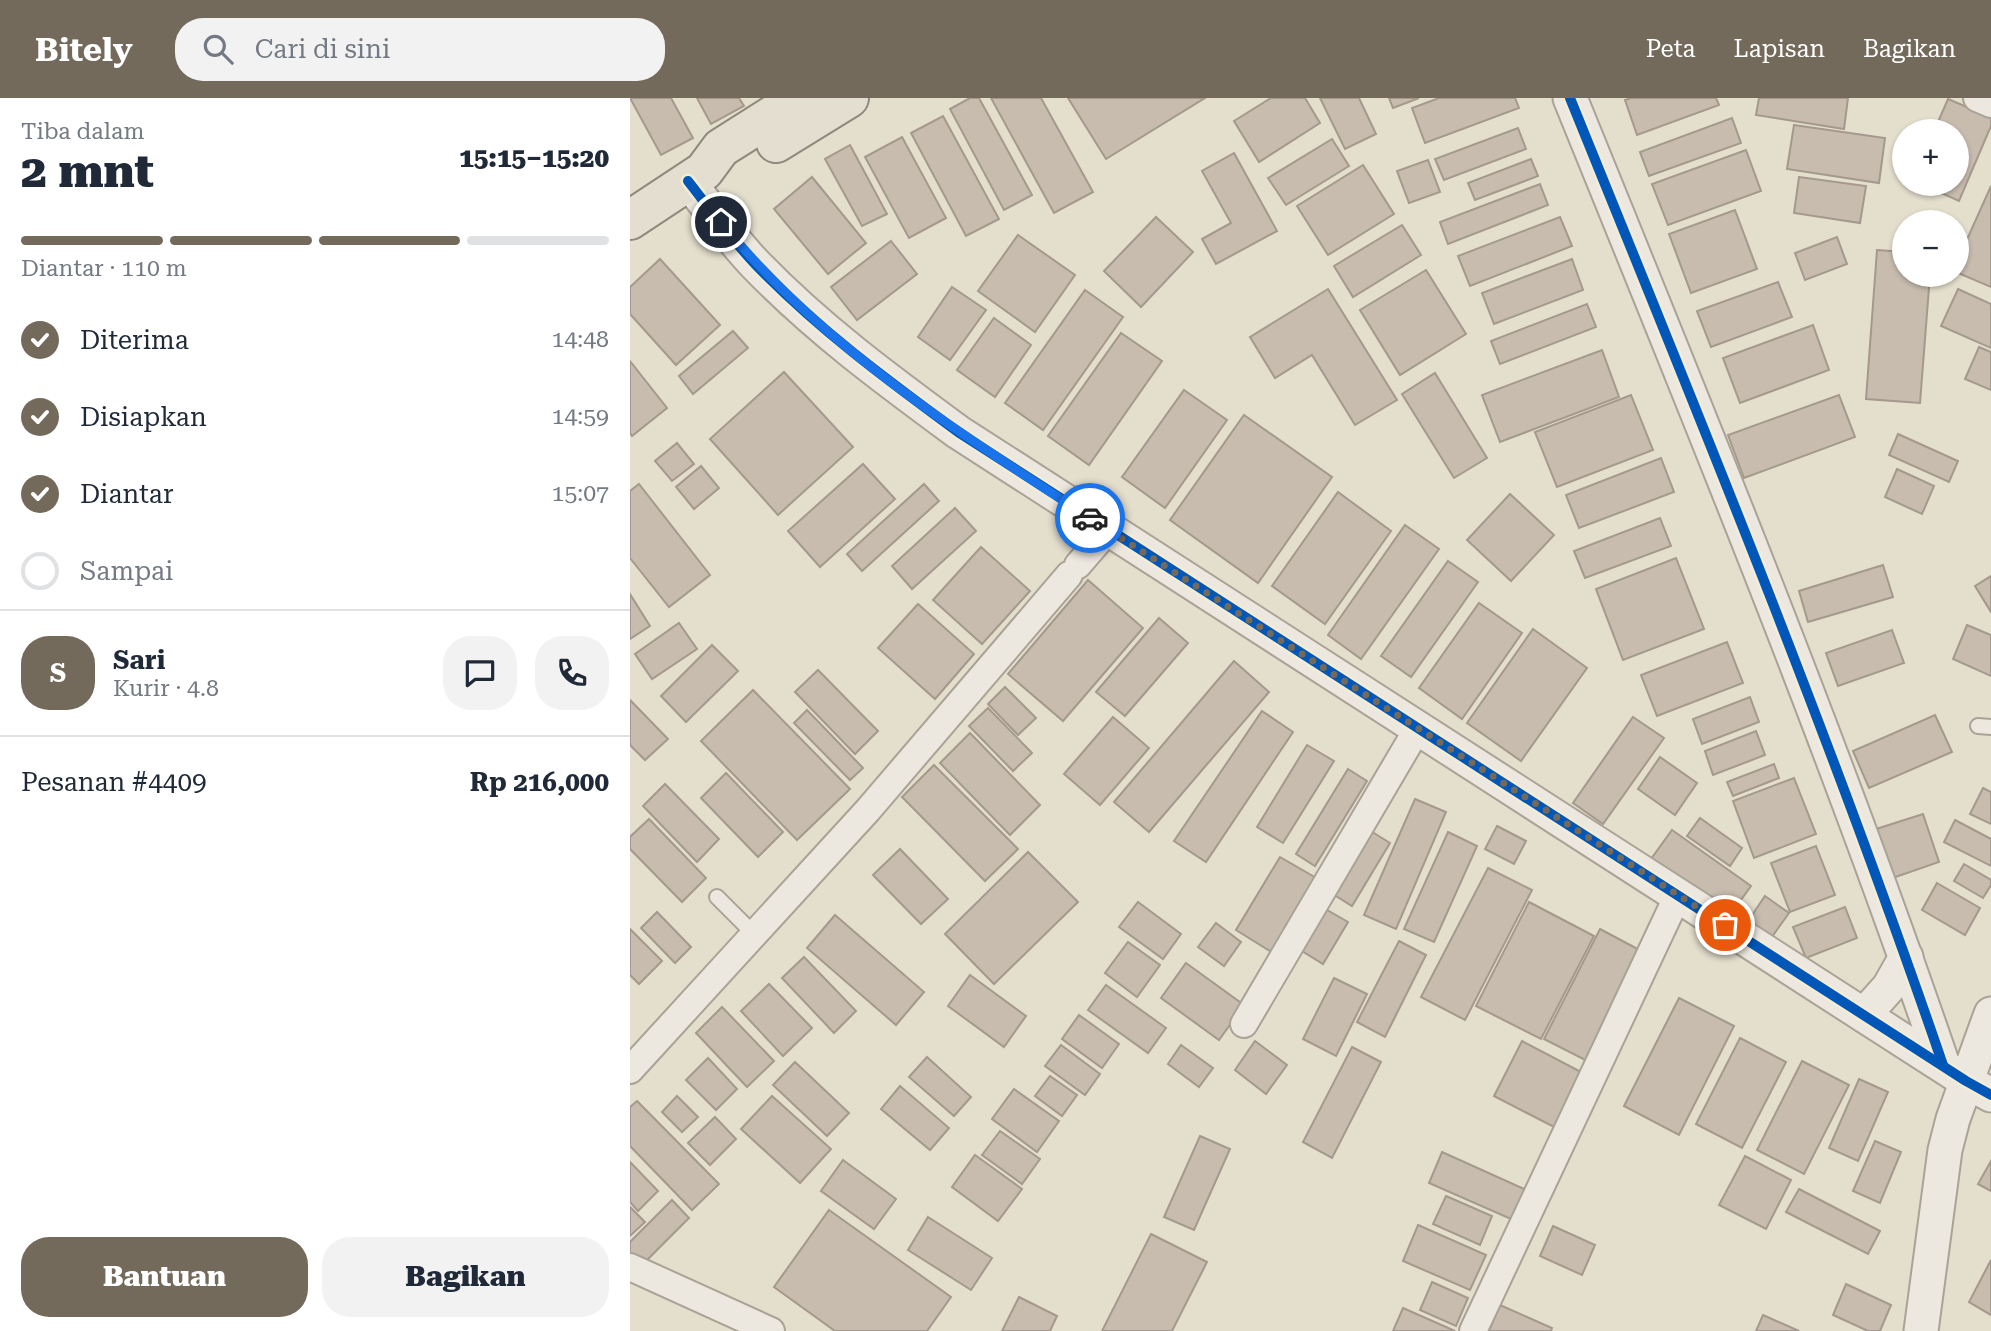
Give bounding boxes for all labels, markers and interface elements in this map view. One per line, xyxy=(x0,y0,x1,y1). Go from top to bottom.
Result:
search box xyxy=(175,18,665,81)
text: Bitely xyxy=(35,30,133,69)
icon: search xyxy=(199,30,237,68)
text: Cari di sini xyxy=(255,34,390,64)
text: Peta xyxy=(1646,35,1696,63)
text: Lapisan xyxy=(1734,35,1825,63)
text: Bagikan xyxy=(1863,35,1956,63)
text: Tiba dalam xyxy=(21,118,144,145)
map controls xyxy=(1892,119,1969,287)
button: + xyxy=(1892,119,1969,196)
text: 15:15–15:20 xyxy=(459,143,609,173)
text: 2 mnt xyxy=(21,144,154,198)
pin xyxy=(691,192,751,252)
icon: home xyxy=(702,203,740,241)
button: − xyxy=(1892,210,1969,287)
text: Diantar · 110 m xyxy=(21,255,187,282)
icon: check xyxy=(21,321,59,359)
text: Diterima xyxy=(80,325,189,355)
text: 14:48 xyxy=(552,326,609,353)
icon: check xyxy=(21,398,59,436)
text: Disiapkan xyxy=(80,402,207,432)
text: 14:59 xyxy=(552,403,609,430)
icon: check xyxy=(21,475,59,513)
text: Diantar xyxy=(80,479,174,509)
text: 15:07 xyxy=(552,480,609,507)
courier xyxy=(1055,483,1125,553)
icon: car xyxy=(1071,499,1109,537)
text: Sampai xyxy=(80,556,173,586)
button: chat xyxy=(443,636,517,710)
button: phone xyxy=(535,636,609,710)
text: Sari xyxy=(113,645,165,675)
text: S xyxy=(50,658,66,688)
text: Kurir · 4.8 xyxy=(113,675,219,702)
text: Pesanan #4409 xyxy=(21,767,207,797)
text: Rp 216,000 xyxy=(470,767,609,797)
pin xyxy=(1695,895,1755,955)
icon: bag xyxy=(1706,906,1744,944)
button: Bantuan xyxy=(21,1237,308,1317)
button: Bagikan xyxy=(322,1237,609,1317)

